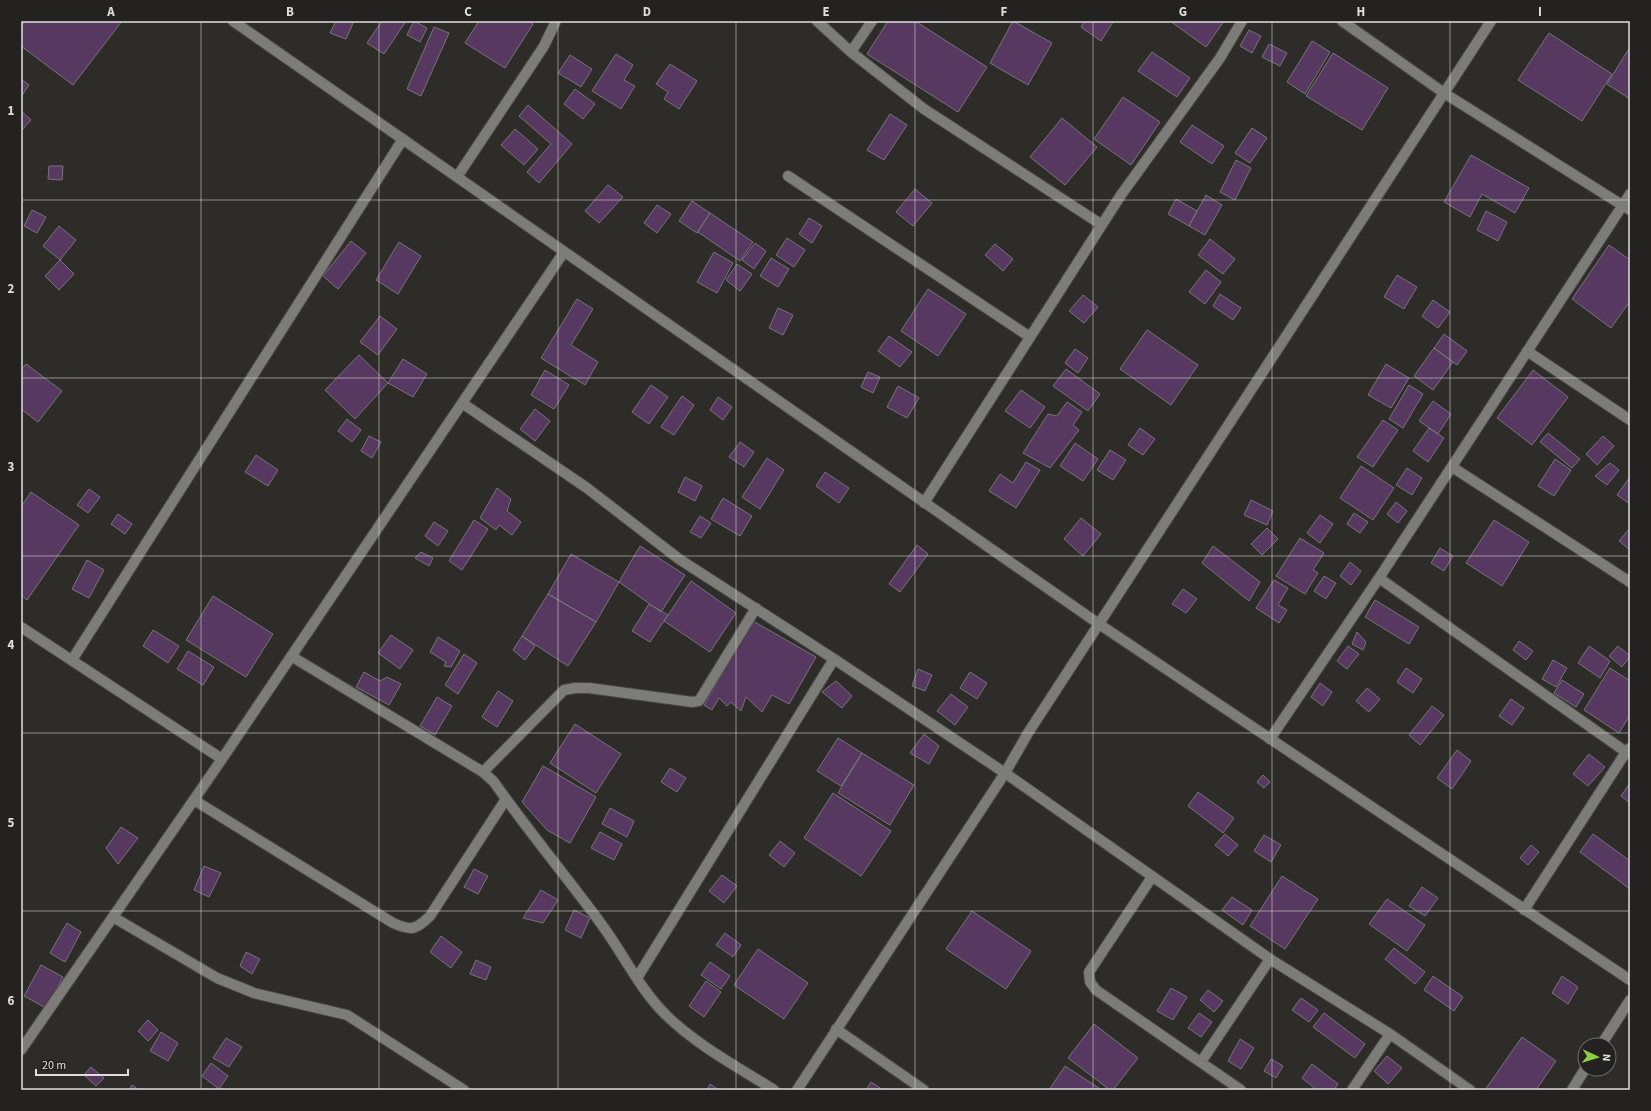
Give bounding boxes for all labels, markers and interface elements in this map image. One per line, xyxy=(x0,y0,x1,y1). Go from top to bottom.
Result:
text: A xyxy=(106,3,115,21)
text: B xyxy=(286,3,294,21)
text: C xyxy=(464,3,472,21)
text: D xyxy=(643,3,651,21)
text: E xyxy=(822,3,830,21)
text: F xyxy=(1001,3,1008,21)
text: G xyxy=(1179,3,1187,21)
text: H xyxy=(1357,3,1365,21)
text: I xyxy=(1538,3,1542,21)
text: 1 xyxy=(8,102,15,120)
text: 2 xyxy=(8,280,15,298)
text: 3 xyxy=(8,458,15,476)
text: 4 xyxy=(8,636,15,654)
text: 5 xyxy=(8,814,15,832)
text: 6 xyxy=(8,992,15,1010)
north arrow xyxy=(1577,1037,1617,1077)
scale bar xyxy=(36,1051,128,1077)
text: N xyxy=(1599,1053,1614,1062)
text: 20 m xyxy=(42,1057,66,1074)

